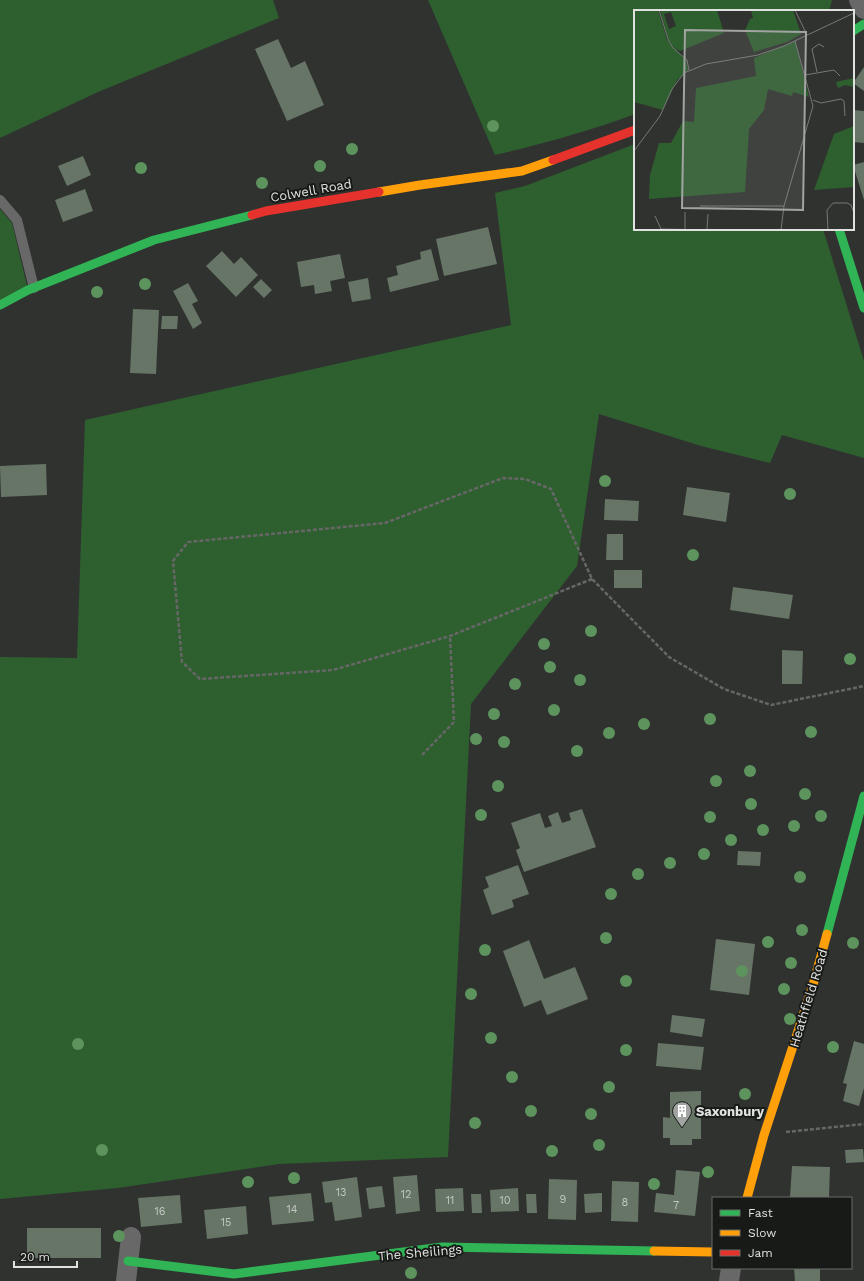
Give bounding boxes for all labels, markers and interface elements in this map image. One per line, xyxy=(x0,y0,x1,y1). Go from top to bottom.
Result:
inset map xyxy=(634,10,854,230)
street label: Colwell Road xyxy=(269,176,353,205)
street label: Heathfield Road xyxy=(786,947,831,1049)
building icon: Saxonbury xyxy=(671,1100,693,1128)
place label: Saxonbury xyxy=(696,1104,765,1119)
house number: 13 xyxy=(336,1186,346,1199)
house number: 12 xyxy=(401,1188,411,1201)
house number: 9 xyxy=(560,1193,567,1206)
house number: 11 xyxy=(446,1194,454,1207)
house number: 10 xyxy=(499,1194,511,1207)
house number: 8 xyxy=(622,1196,629,1209)
legend xyxy=(712,1197,852,1269)
house number: 7 xyxy=(673,1199,679,1212)
house number: 14 xyxy=(286,1203,298,1216)
house number: 16 xyxy=(155,1205,166,1218)
text: Fast xyxy=(748,1206,773,1220)
house number: 15 xyxy=(221,1216,231,1229)
text: Slow xyxy=(748,1226,776,1240)
street label: The Sheilings xyxy=(377,1241,463,1264)
scale bar xyxy=(14,1243,77,1269)
text: Jam xyxy=(748,1246,773,1260)
text: 20 m xyxy=(20,1250,50,1264)

